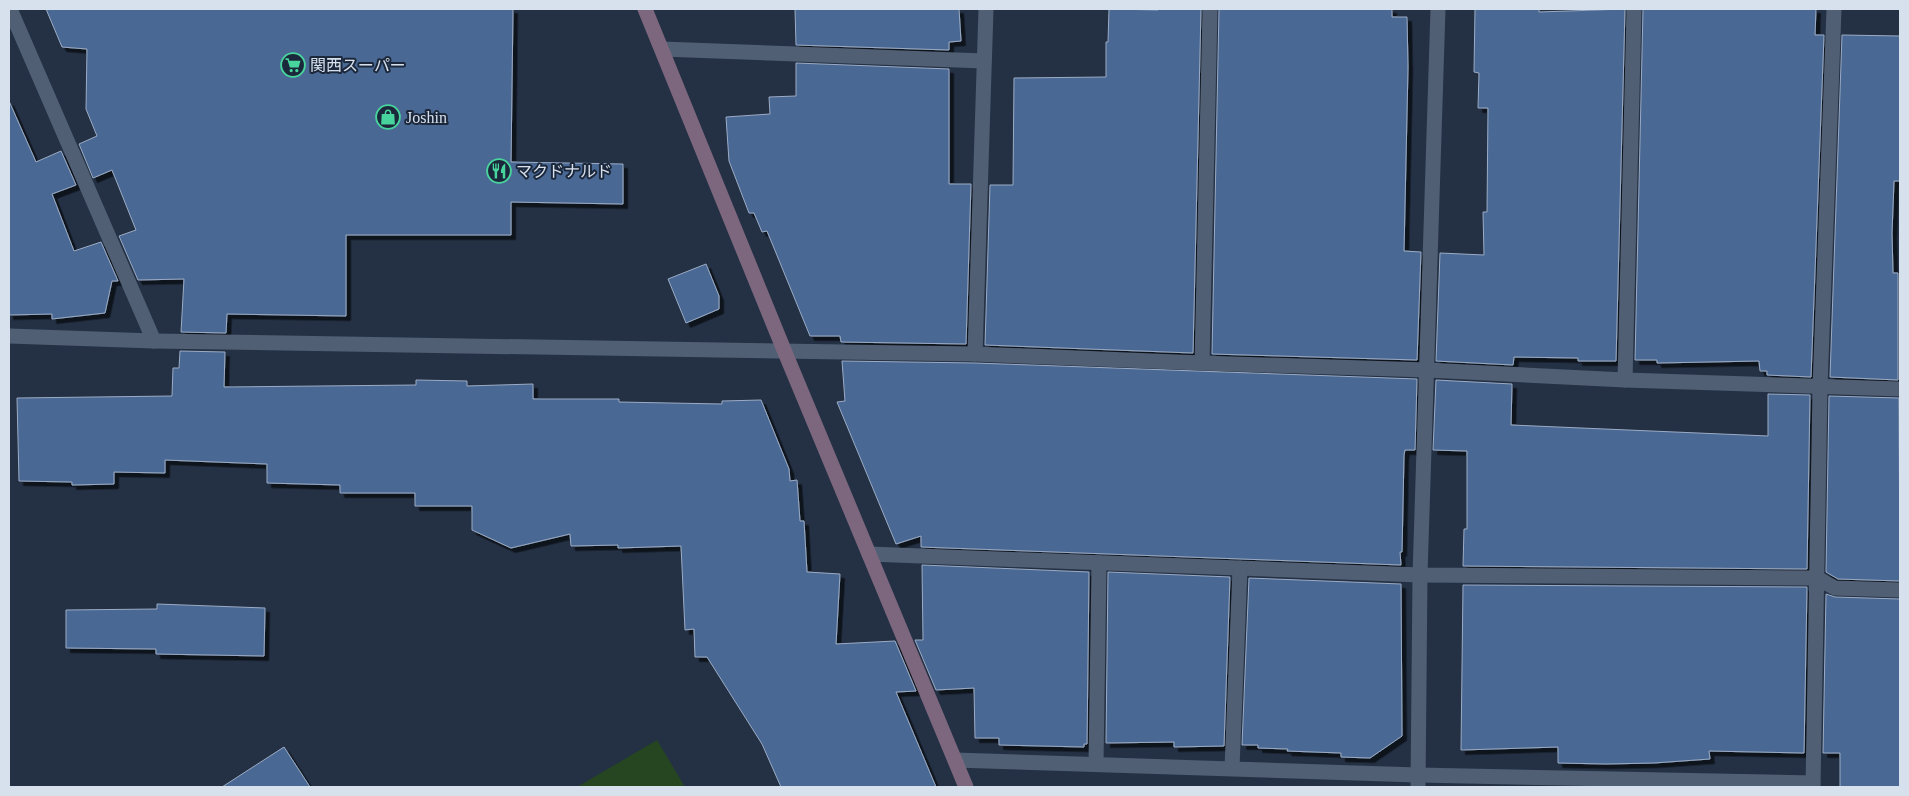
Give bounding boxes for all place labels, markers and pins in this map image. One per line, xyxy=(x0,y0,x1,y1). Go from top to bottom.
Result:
supermarket icon: 関西スーパー xyxy=(280,52,306,78)
place label: 関西スーパー xyxy=(310,57,406,74)
shop icon: Joshin xyxy=(375,104,401,130)
place label: Joshin xyxy=(406,109,447,126)
restaurant icon: マクドナルド xyxy=(486,158,512,184)
place label: マクドナルド xyxy=(516,163,612,180)

